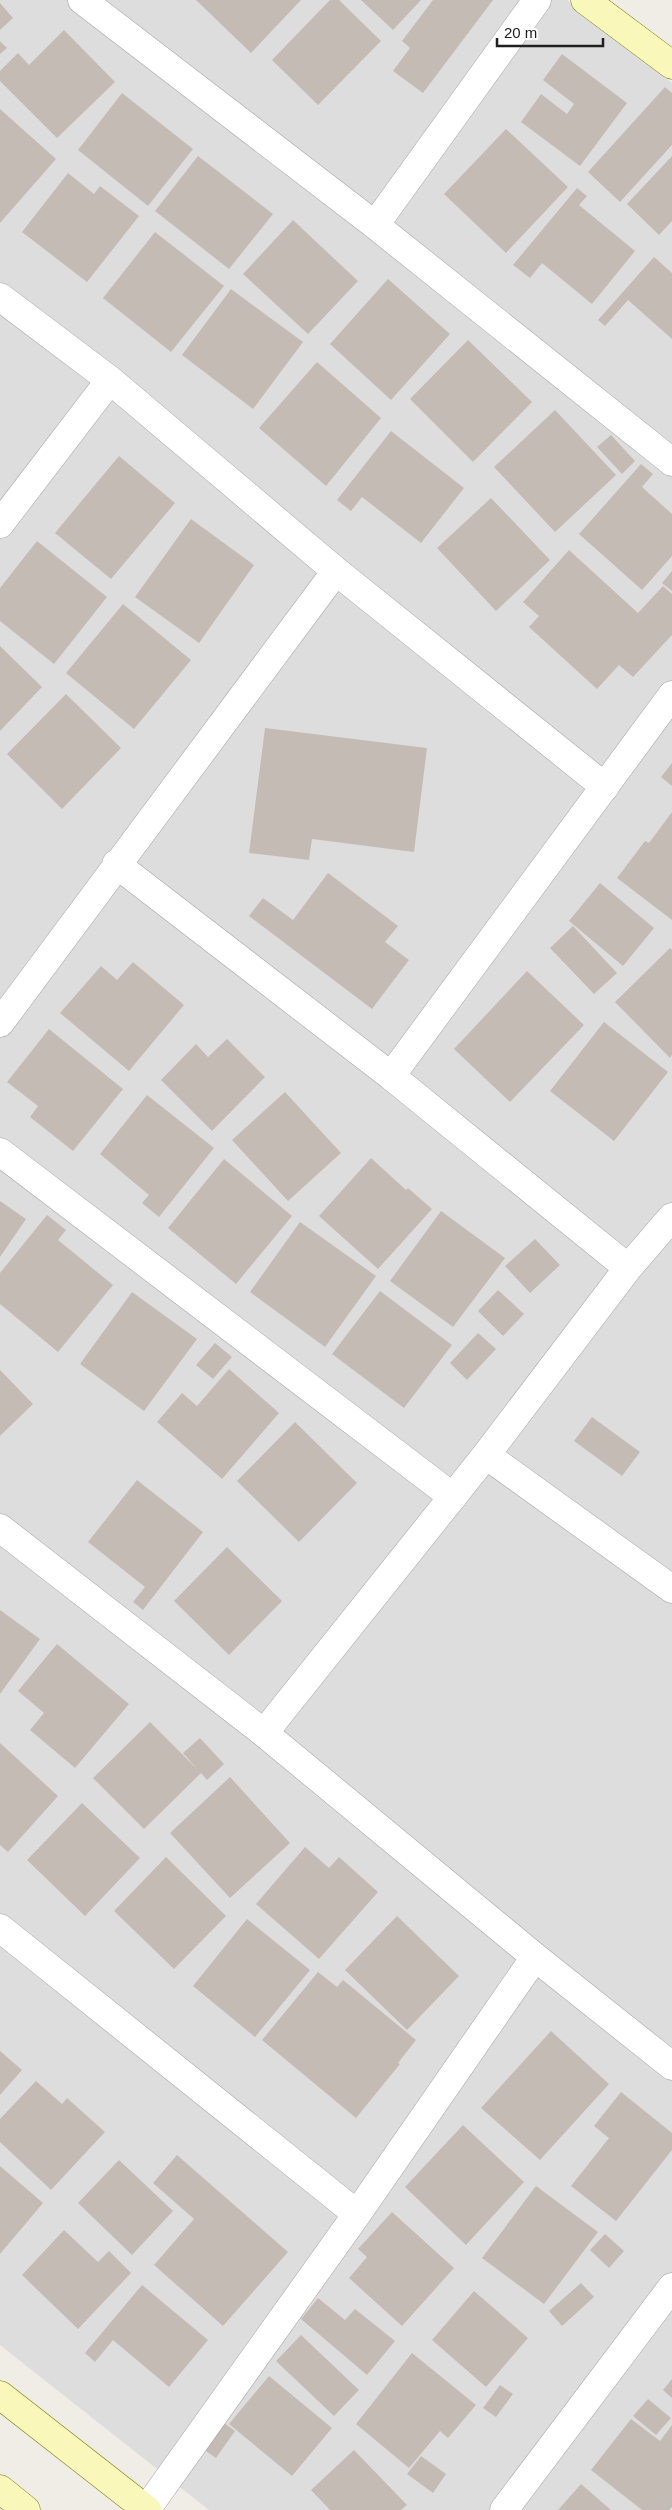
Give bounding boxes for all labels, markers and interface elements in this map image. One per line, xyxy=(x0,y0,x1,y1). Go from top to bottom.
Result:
scale bar xyxy=(497,15,603,47)
text: 20 m xyxy=(504,24,537,41)

